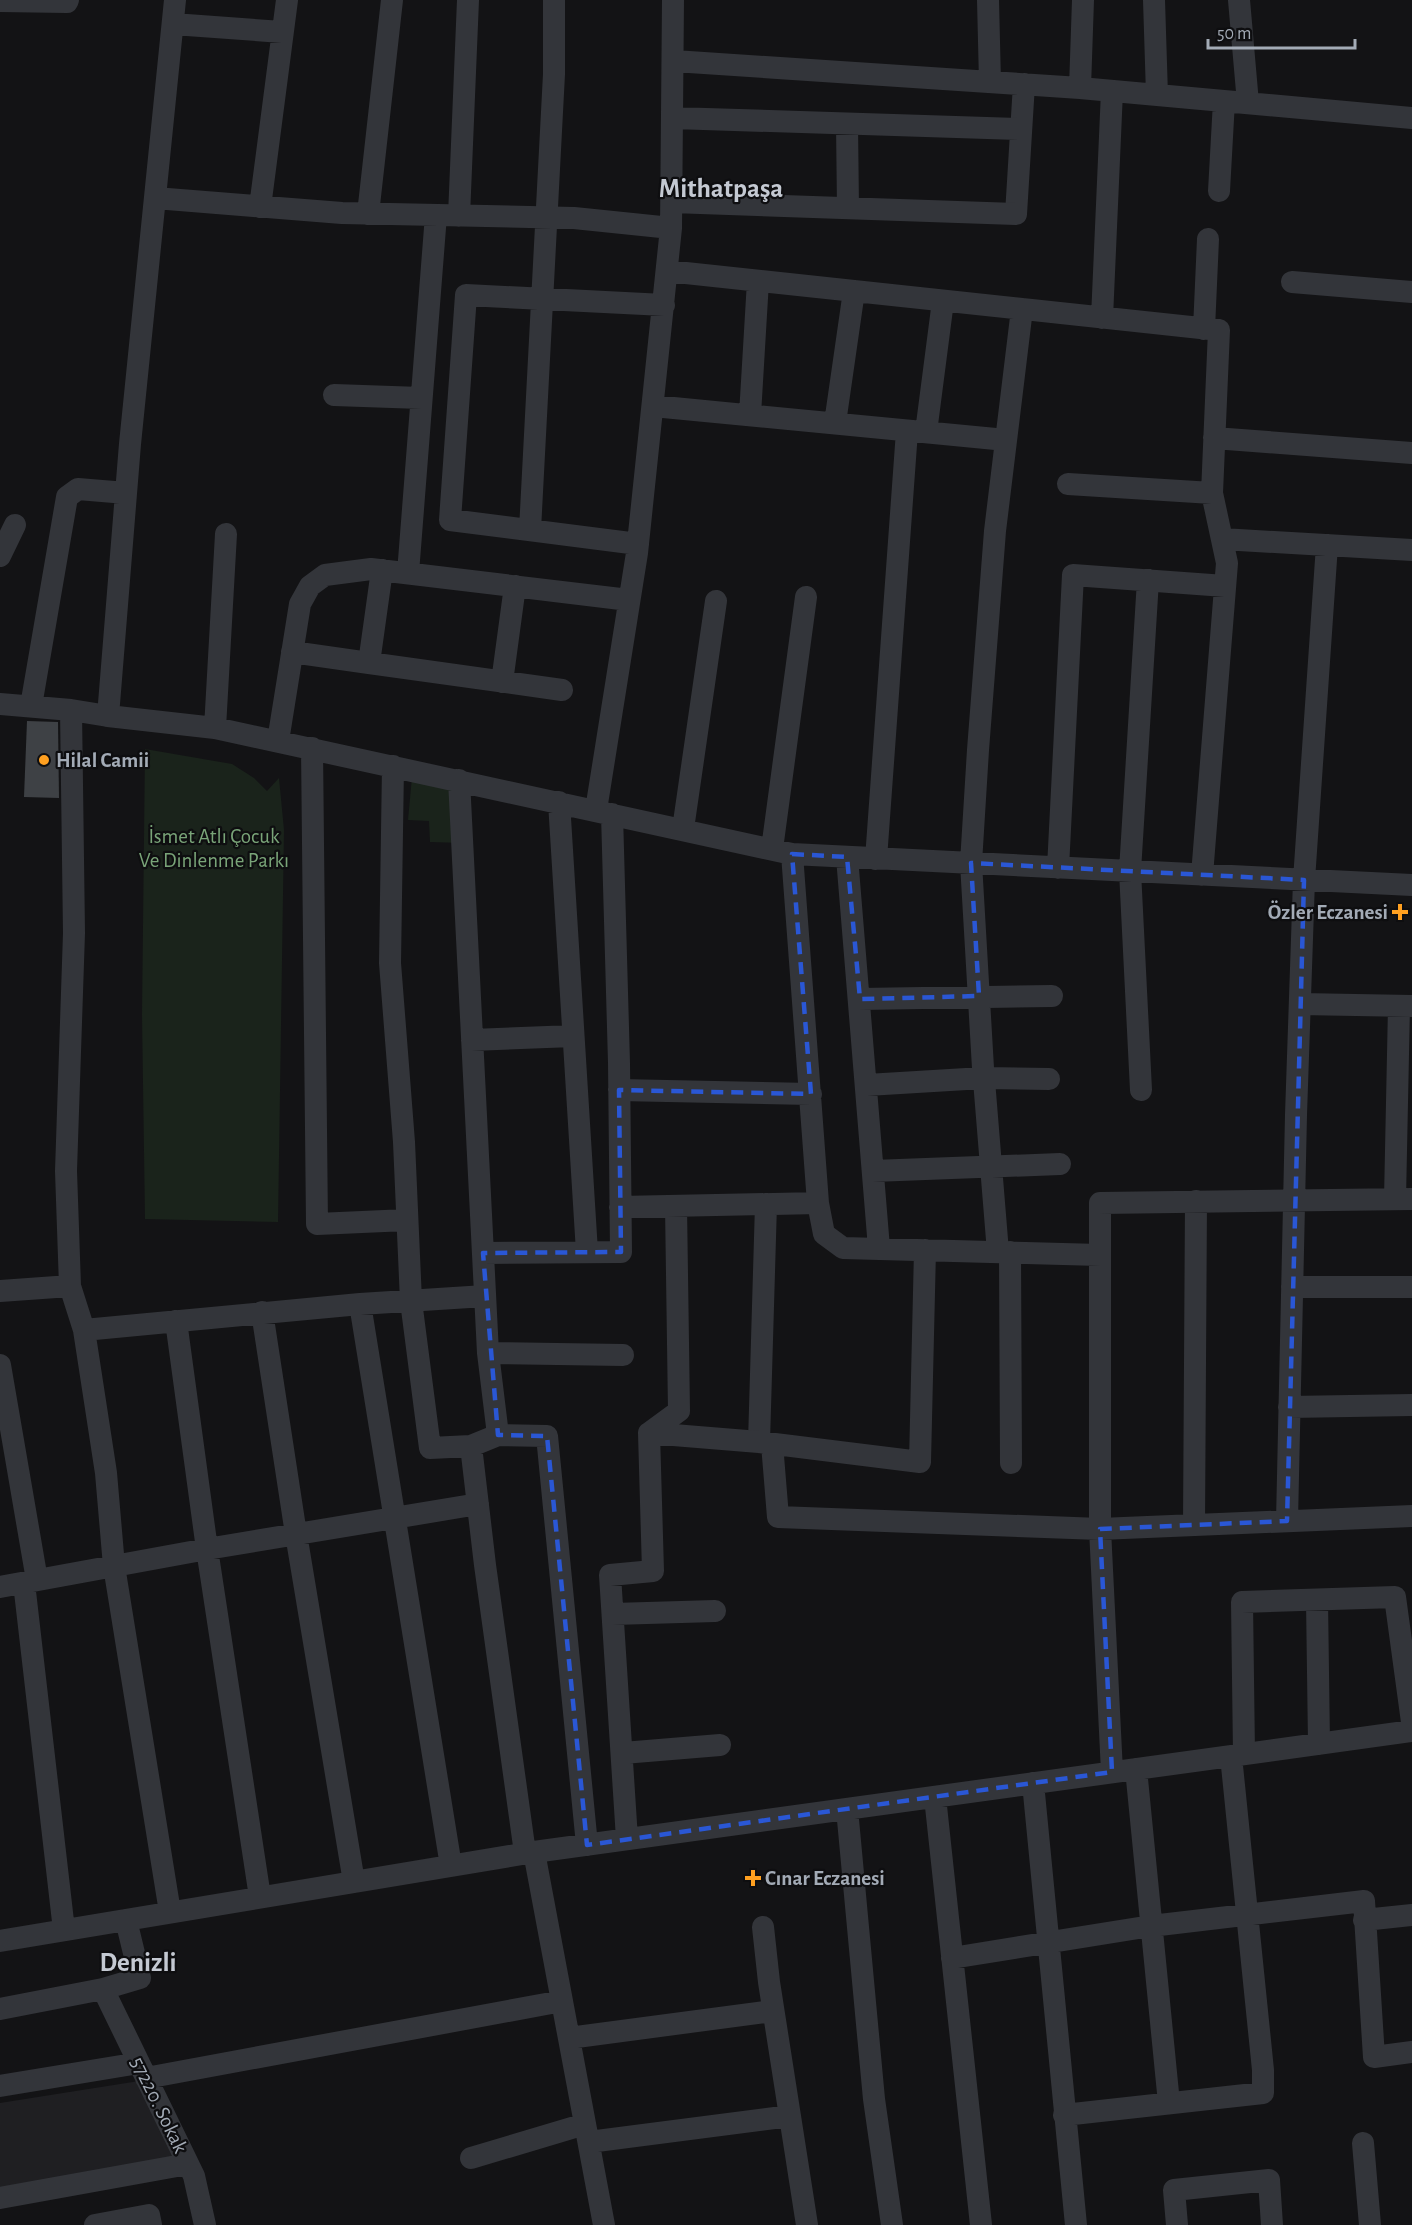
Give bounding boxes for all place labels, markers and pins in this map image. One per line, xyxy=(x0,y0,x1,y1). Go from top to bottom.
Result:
place label: Hilal Camii xyxy=(56,750,149,771)
marker: Hilal Camii xyxy=(37,753,51,767)
place label: Özler Eczanesi xyxy=(1268,900,1388,923)
marker: Özler Eczanesi xyxy=(1393,905,1407,919)
place label: Cınar Eczanesi xyxy=(765,1868,885,1889)
marker: Cınar Eczanesi xyxy=(746,1871,760,1885)

